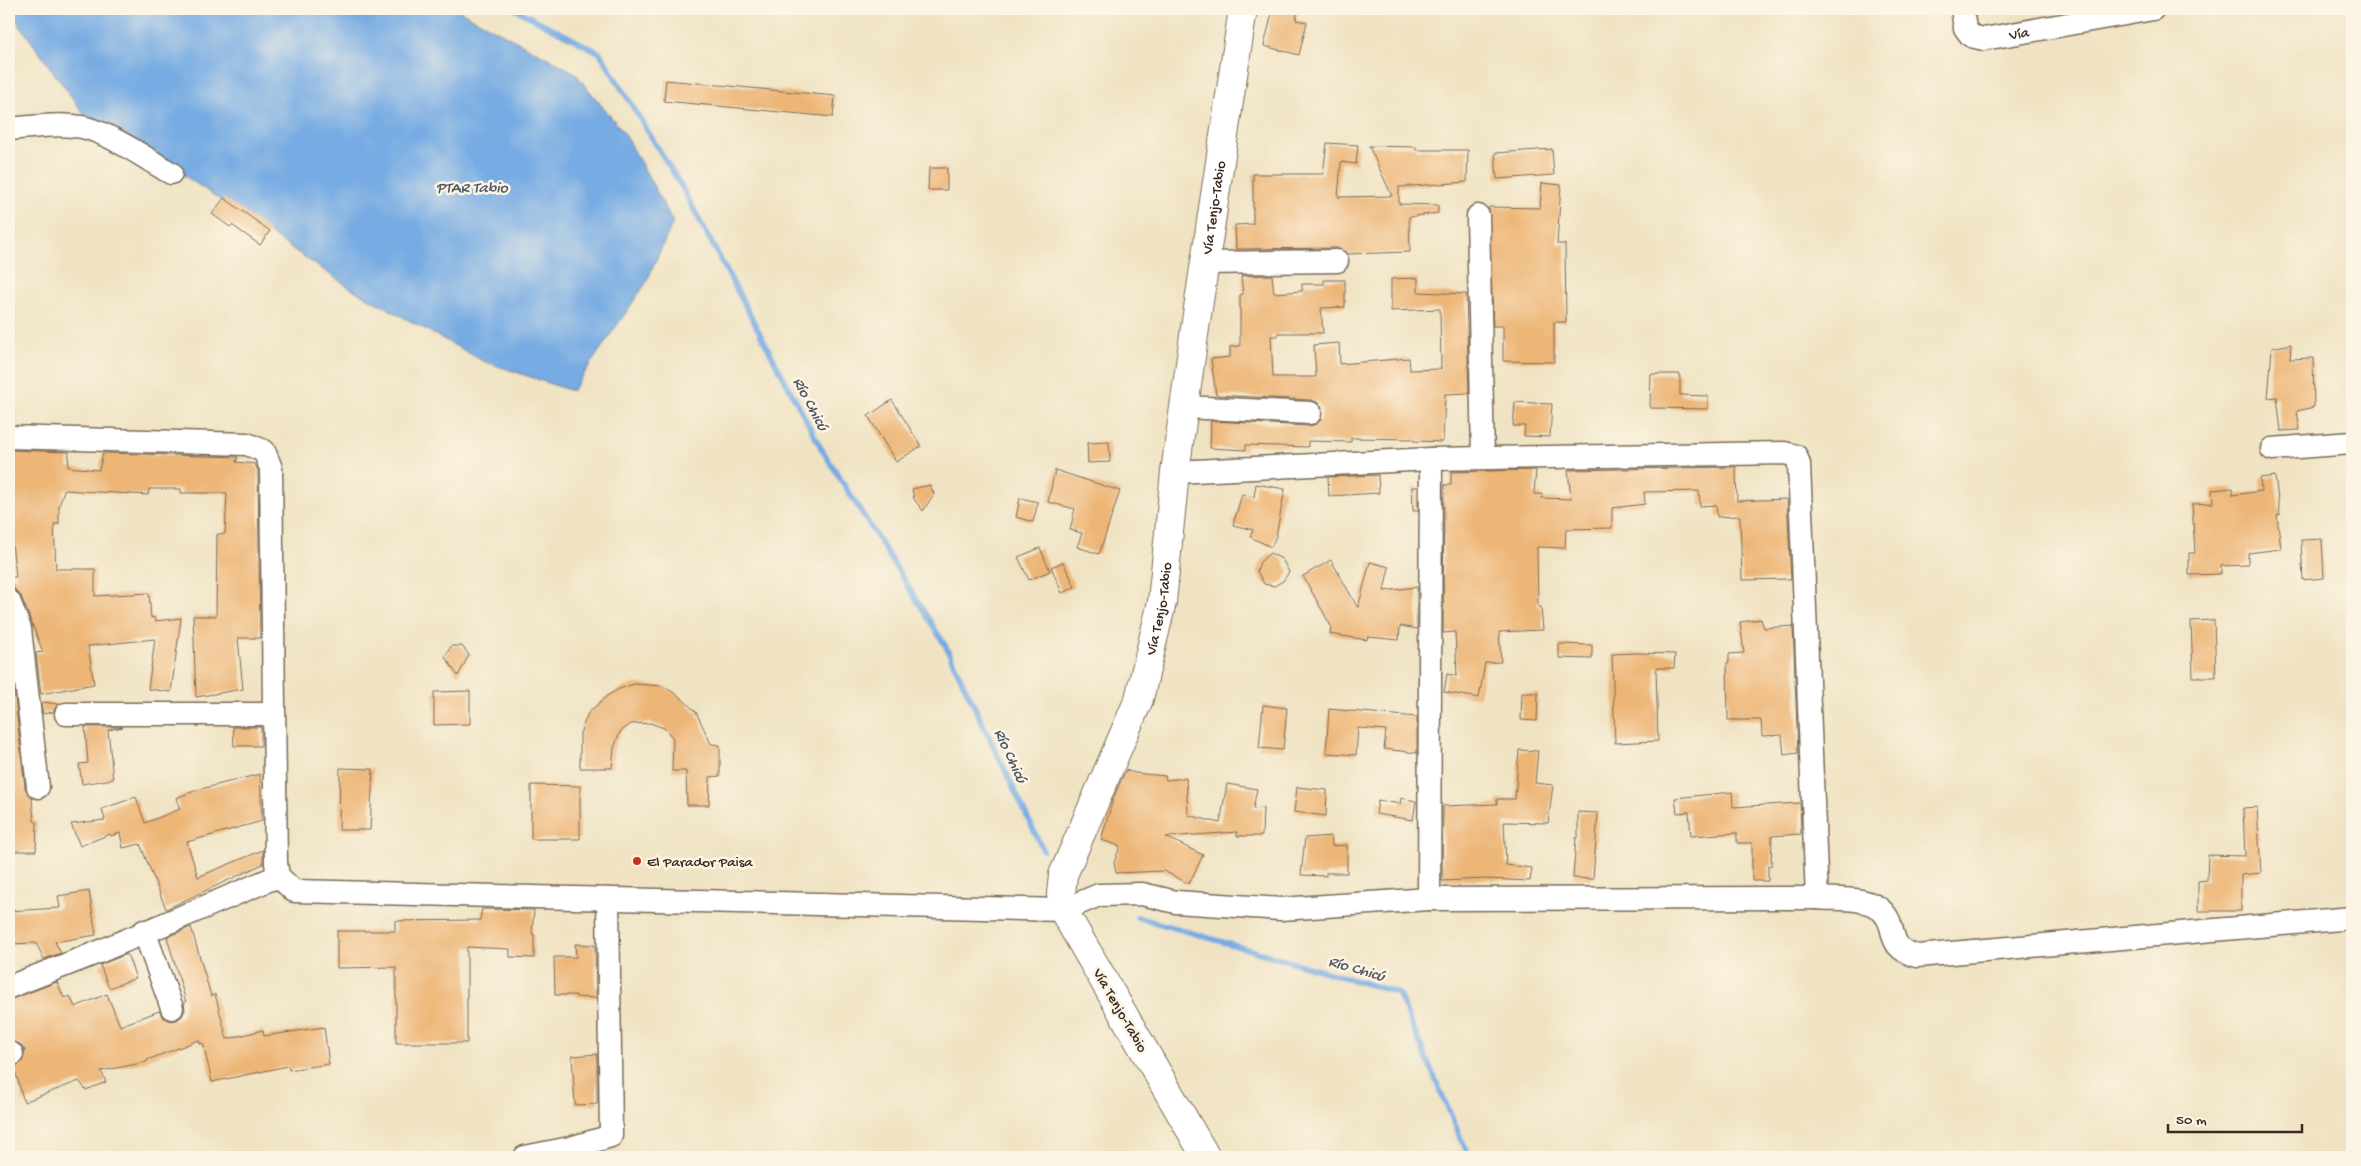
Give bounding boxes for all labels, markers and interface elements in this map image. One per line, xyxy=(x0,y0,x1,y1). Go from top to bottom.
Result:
street label: Vía xyxy=(2007,24,2031,46)
street label: Vía Tenjo-Tabio xyxy=(1199,160,1231,257)
water label: PTAR Tabio xyxy=(436,180,509,199)
water label: Río Chicú xyxy=(787,375,832,436)
street label: Vía Tenjo-Tabio xyxy=(1142,561,1177,658)
water label: Río Chicú xyxy=(988,726,1030,788)
place label: El Parador Paisa xyxy=(647,854,753,872)
marker: El Parador Paisa xyxy=(631,855,643,867)
water label: Río Chicú xyxy=(1326,953,1388,988)
street label: Vía Tenjo-Tabio xyxy=(1087,965,1151,1056)
scale bar xyxy=(2168,1101,2302,1133)
text: 50 m xyxy=(2176,1112,2207,1130)

